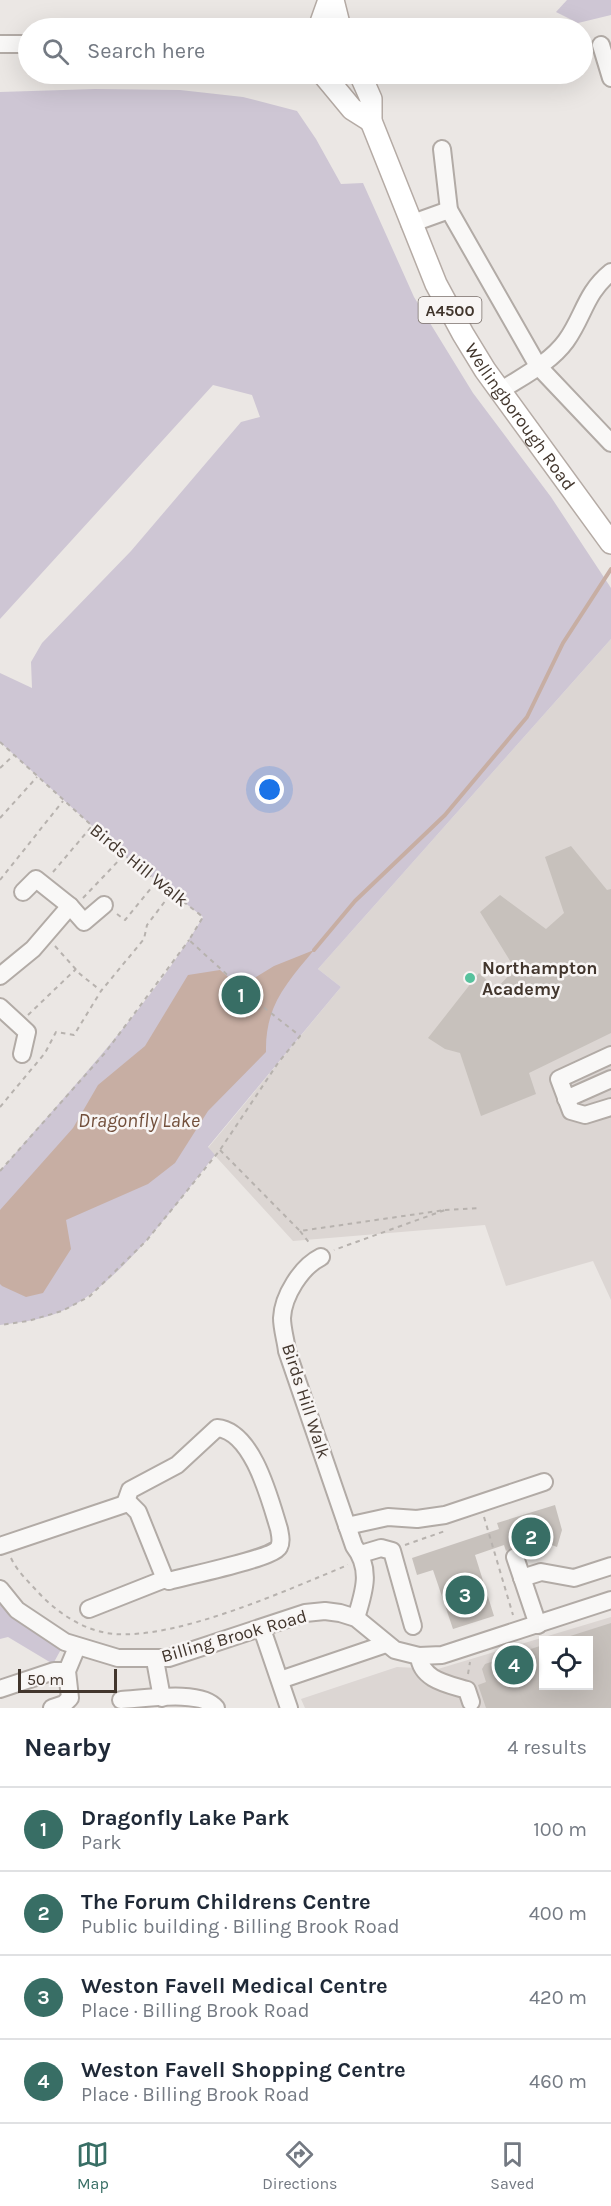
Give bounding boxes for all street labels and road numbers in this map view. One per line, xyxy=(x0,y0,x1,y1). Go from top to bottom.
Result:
road number: A4500 xyxy=(418,297,482,323)
street label: Wellingborough Road xyxy=(460,339,580,495)
street label: Birds Hill Walk xyxy=(86,819,192,911)
street label: Birds Hill Walk xyxy=(277,1341,335,1461)
street label: Billing Brook Road xyxy=(159,1605,309,1667)

